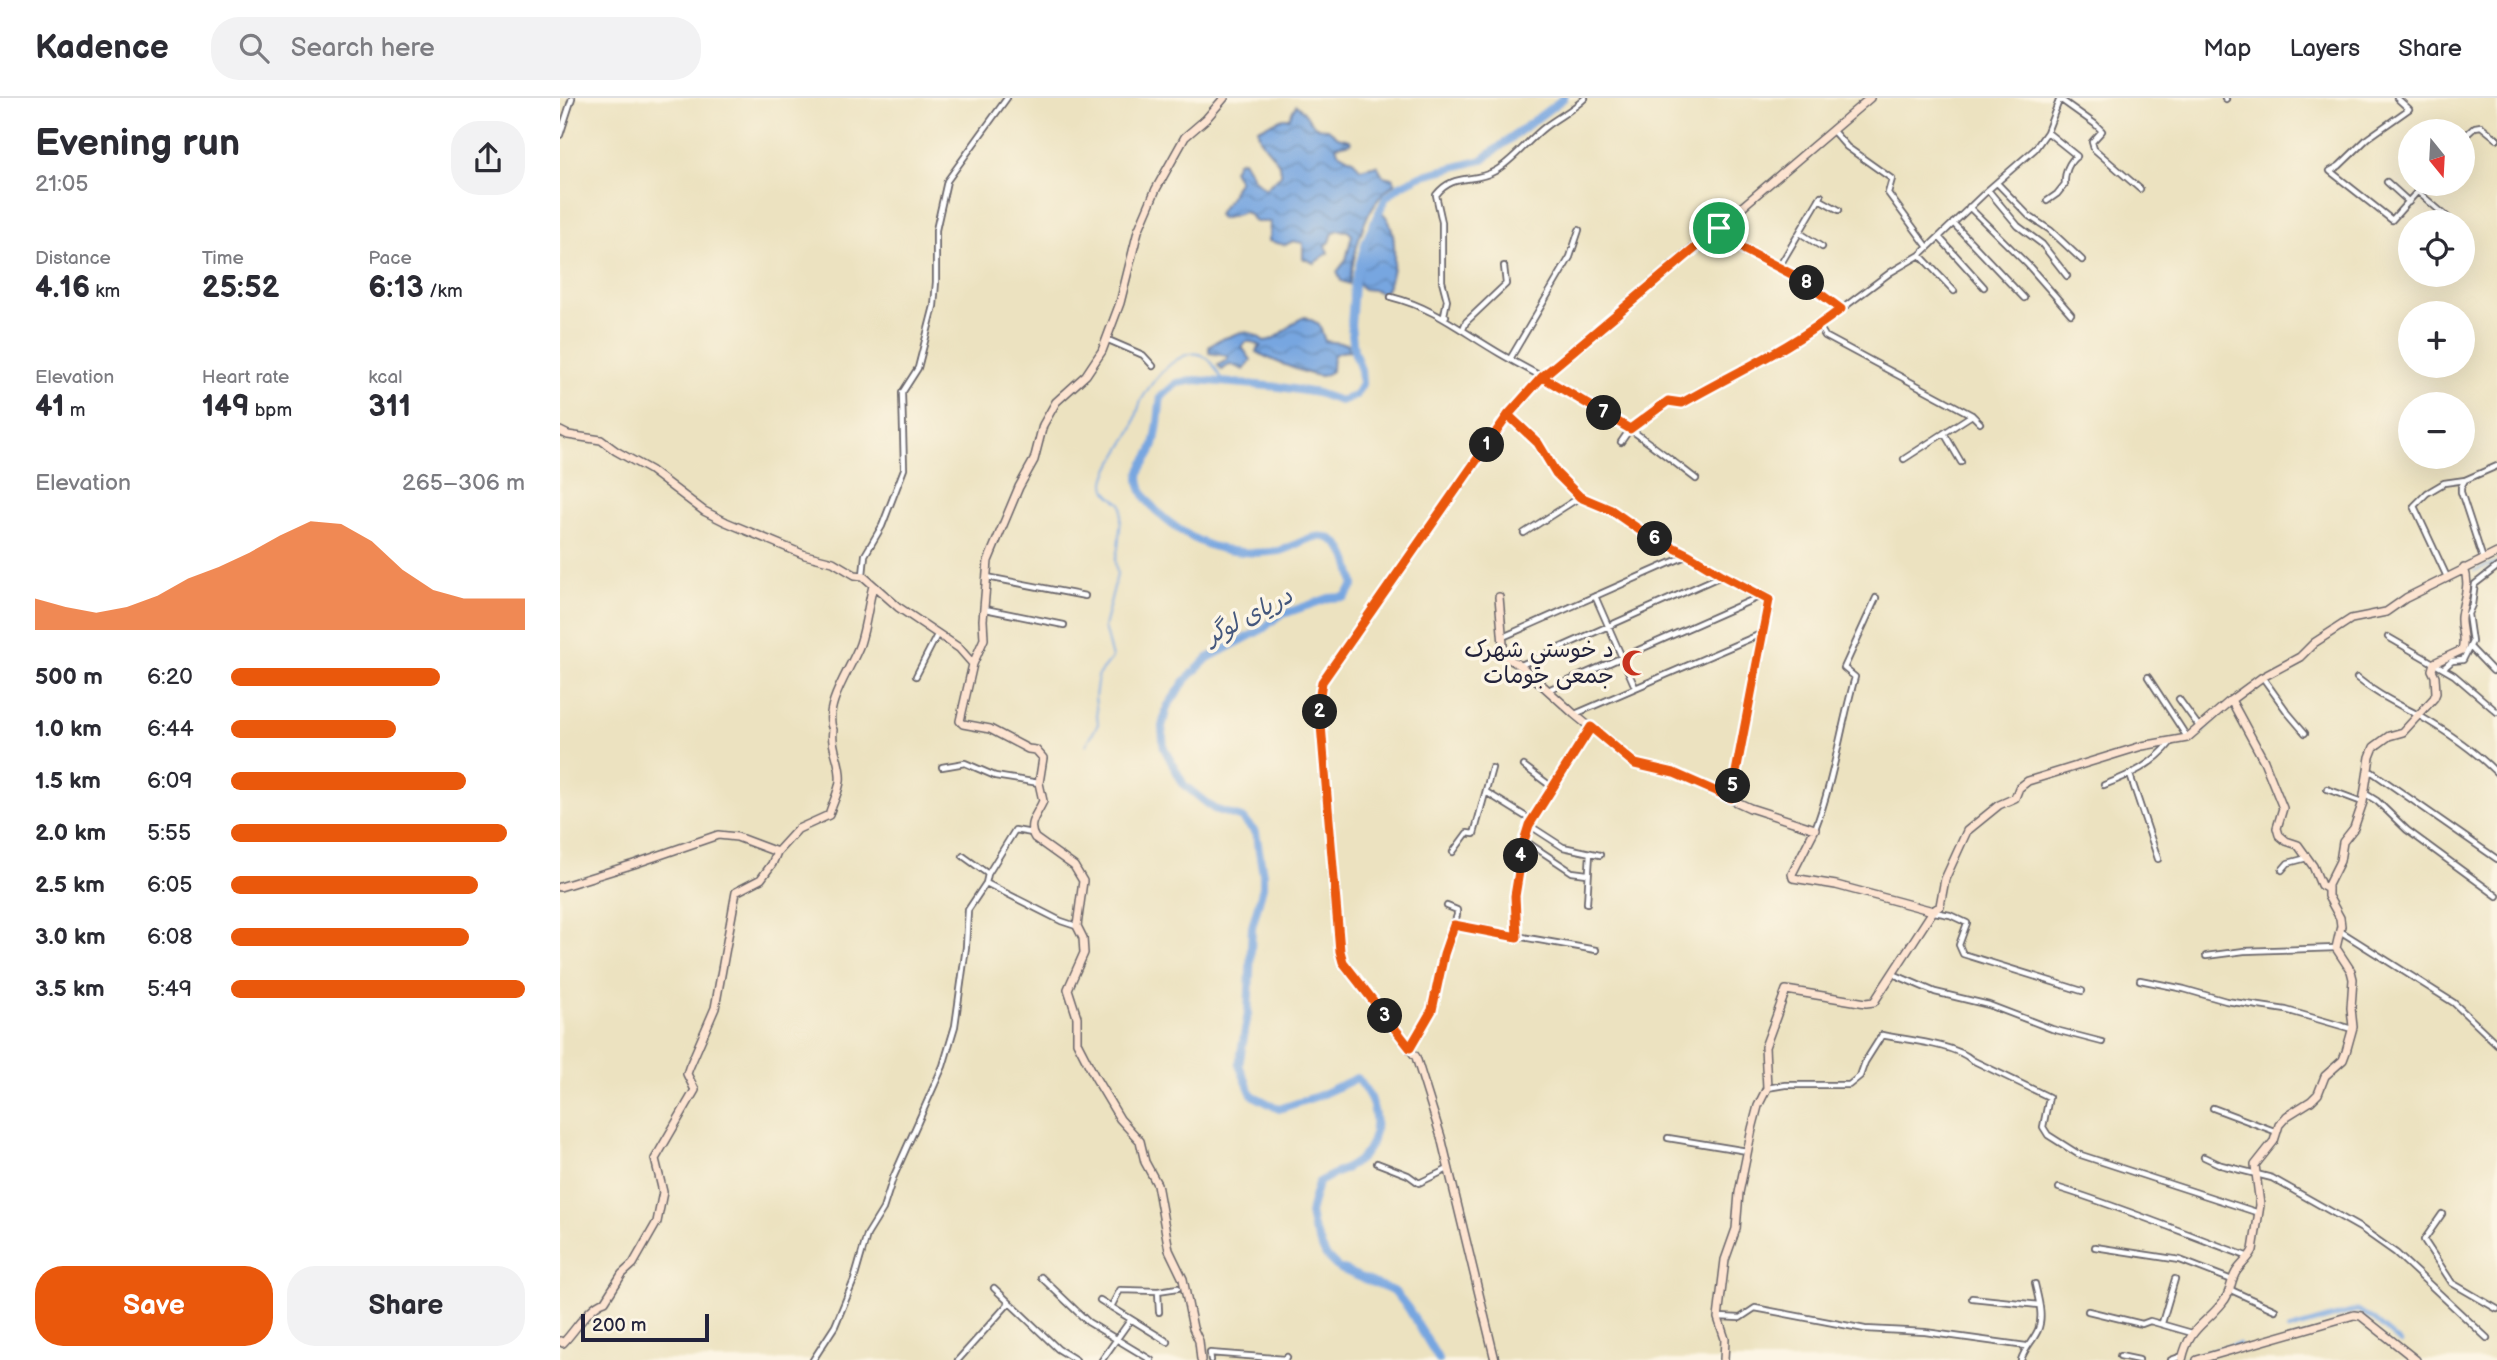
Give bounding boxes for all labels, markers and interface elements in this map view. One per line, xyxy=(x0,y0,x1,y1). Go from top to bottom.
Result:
search box xyxy=(211,17,701,80)
text: Kadence xyxy=(35,28,169,68)
icon: search xyxy=(235,29,273,67)
text: Search here xyxy=(291,33,435,64)
text: Map xyxy=(2203,34,2251,63)
text: Layers xyxy=(2289,34,2360,63)
text: Share xyxy=(2398,34,2462,63)
north arrow xyxy=(2398,119,2474,196)
map controls xyxy=(2398,119,2475,469)
text: Evening run xyxy=(35,121,240,166)
button: share xyxy=(451,121,525,195)
text: 21:05 xyxy=(35,170,88,198)
pin xyxy=(1689,198,1749,258)
icon: arrive xyxy=(1700,209,1738,247)
button: locate xyxy=(2398,210,2475,287)
text: Distance xyxy=(35,247,111,270)
text: Time xyxy=(202,247,244,270)
text: Pace xyxy=(368,247,412,270)
pin: 8 xyxy=(1790,266,1824,300)
text: 4.16 xyxy=(35,270,90,306)
text: 25:52 xyxy=(202,270,279,306)
text: 6:13 xyxy=(368,270,424,306)
text: 8 xyxy=(1801,271,1812,294)
text: km xyxy=(90,280,120,303)
text: /km xyxy=(424,280,463,303)
button: + xyxy=(2398,301,2475,378)
text: Elevation xyxy=(35,366,114,389)
text: Heart rate xyxy=(202,366,289,389)
text: kcal xyxy=(368,366,402,389)
text: 41 xyxy=(35,389,65,425)
text: 149 xyxy=(202,389,250,425)
text: 311 xyxy=(368,389,411,425)
button: − xyxy=(2398,392,2475,469)
pin: 7 xyxy=(1586,396,1622,430)
text: m xyxy=(65,399,86,422)
text: bpm xyxy=(250,399,292,422)
text: 7 xyxy=(1598,401,1609,424)
pin: 1 xyxy=(1469,428,1504,462)
text: 1 xyxy=(1483,433,1491,456)
text: Elevation xyxy=(35,469,131,497)
text: 265–306 m xyxy=(402,469,525,497)
pin: 6 xyxy=(1638,522,1672,556)
text: 6 xyxy=(1649,527,1660,550)
water label: دریای لوگر xyxy=(1198,581,1298,653)
place label: د خوستي شهرک جمعی جومات xyxy=(1464,636,1614,690)
mosque icon: د خوستي شهرک جمعی جومات xyxy=(1620,648,1650,678)
text: 500 m xyxy=(35,663,103,691)
text: 6:20 xyxy=(147,663,193,691)
pin: 2 xyxy=(1302,694,1338,730)
text: 2 xyxy=(1314,700,1325,723)
text: 1.0 km xyxy=(35,715,102,743)
text: 6:44 xyxy=(147,715,194,743)
text: 1.5 km xyxy=(35,767,101,795)
text: 6:09 xyxy=(147,767,193,795)
pin: 5 xyxy=(1716,768,1750,804)
text: 5 xyxy=(1727,774,1738,797)
text: 2.0 km xyxy=(35,819,106,847)
text: 5:55 xyxy=(147,819,191,847)
pin: 4 xyxy=(1504,838,1538,874)
text: 4 xyxy=(1515,844,1526,867)
text: 2.5 km xyxy=(35,871,105,899)
text: 6:05 xyxy=(147,871,192,899)
text: 3.0 km xyxy=(35,923,106,951)
text: 6:08 xyxy=(147,923,193,951)
text: 3.5 km xyxy=(35,975,105,1003)
text: 5:49 xyxy=(147,975,192,1003)
pin: 3 xyxy=(1368,998,1402,1034)
text: 3 xyxy=(1379,1004,1390,1027)
button: Save xyxy=(35,1266,273,1346)
button: Share xyxy=(287,1266,525,1346)
scale bar xyxy=(581,1311,709,1343)
text: 200 m xyxy=(592,1314,646,1337)

